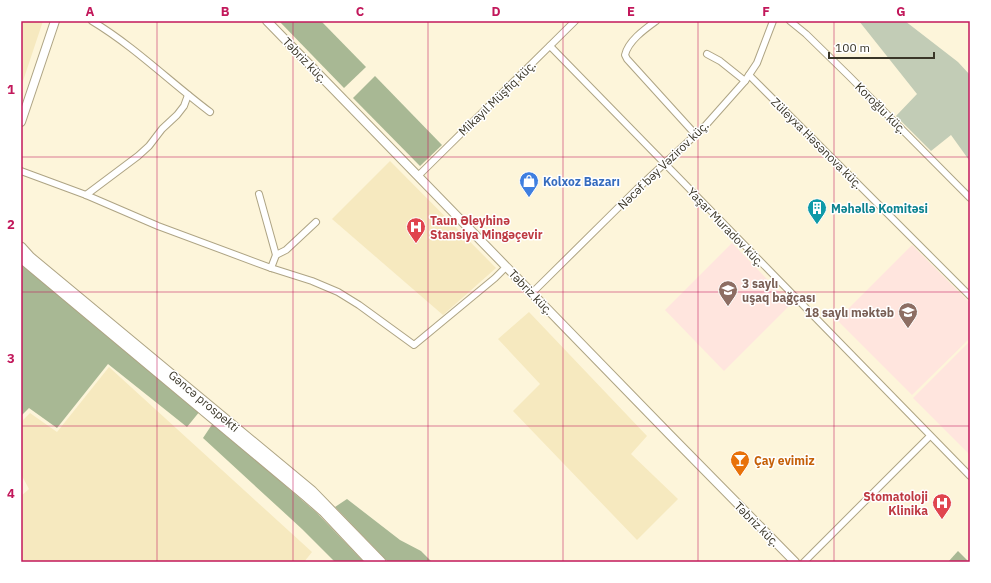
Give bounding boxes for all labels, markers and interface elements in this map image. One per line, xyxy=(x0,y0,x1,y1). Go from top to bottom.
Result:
text: A xyxy=(86,3,95,20)
text: B xyxy=(221,3,230,20)
text: C xyxy=(356,3,365,20)
text: D xyxy=(491,3,501,20)
text: E xyxy=(627,3,635,20)
text: F xyxy=(762,3,770,20)
text: G xyxy=(896,3,906,20)
street label: Təbriz küç. xyxy=(280,34,330,86)
scale bar xyxy=(829,34,934,60)
text: 100 m xyxy=(835,40,870,55)
street label: Mikayıl Müşfiq küç. xyxy=(455,57,539,139)
street label: Koroğlu küç. xyxy=(852,79,910,137)
text: 1 xyxy=(7,81,15,98)
street label: Züleyxa Həsənova küç. xyxy=(768,94,866,192)
street label: Nəcəf bəy Vəzirov küç. xyxy=(614,118,712,212)
shop icon: Kolxoz Bazarı xyxy=(518,170,540,198)
place label: Kolxoz Bazarı xyxy=(543,174,620,189)
street label: Yaşar Muradov küç. xyxy=(684,184,768,270)
building icon: Məhəllə Komitəsi xyxy=(806,197,828,225)
place label: Məhəllə Komitəsi xyxy=(831,201,928,216)
place label: Taun Əleyhinə Stansiya Mingəçevir xyxy=(430,213,543,242)
text: 2 xyxy=(7,216,15,233)
hospital icon: Taun Əleyhinə Stansiya Mingəçevir xyxy=(405,216,427,244)
street label: Təbriz küç. xyxy=(506,266,556,318)
place label: 3 saylı uşaq bağçası xyxy=(742,276,815,305)
school or university icon: 3 saylı uşaq bağçası xyxy=(717,279,739,307)
school or university icon: 18 saylı məktəb xyxy=(897,301,919,329)
place label: 18 saylı məktəb xyxy=(805,305,894,320)
text: 3 xyxy=(7,350,15,367)
street label: Gəncə prospekti xyxy=(165,367,243,435)
bar icon: Çay evimiz xyxy=(729,449,751,477)
place label: Çay evimiz xyxy=(754,453,815,468)
text: 4 xyxy=(7,485,15,502)
place label: Stomatoloji Klinika xyxy=(863,489,928,518)
hospital icon: Stomatoloji Klinika xyxy=(931,492,953,520)
street label: Təbriz küç. xyxy=(731,498,783,550)

